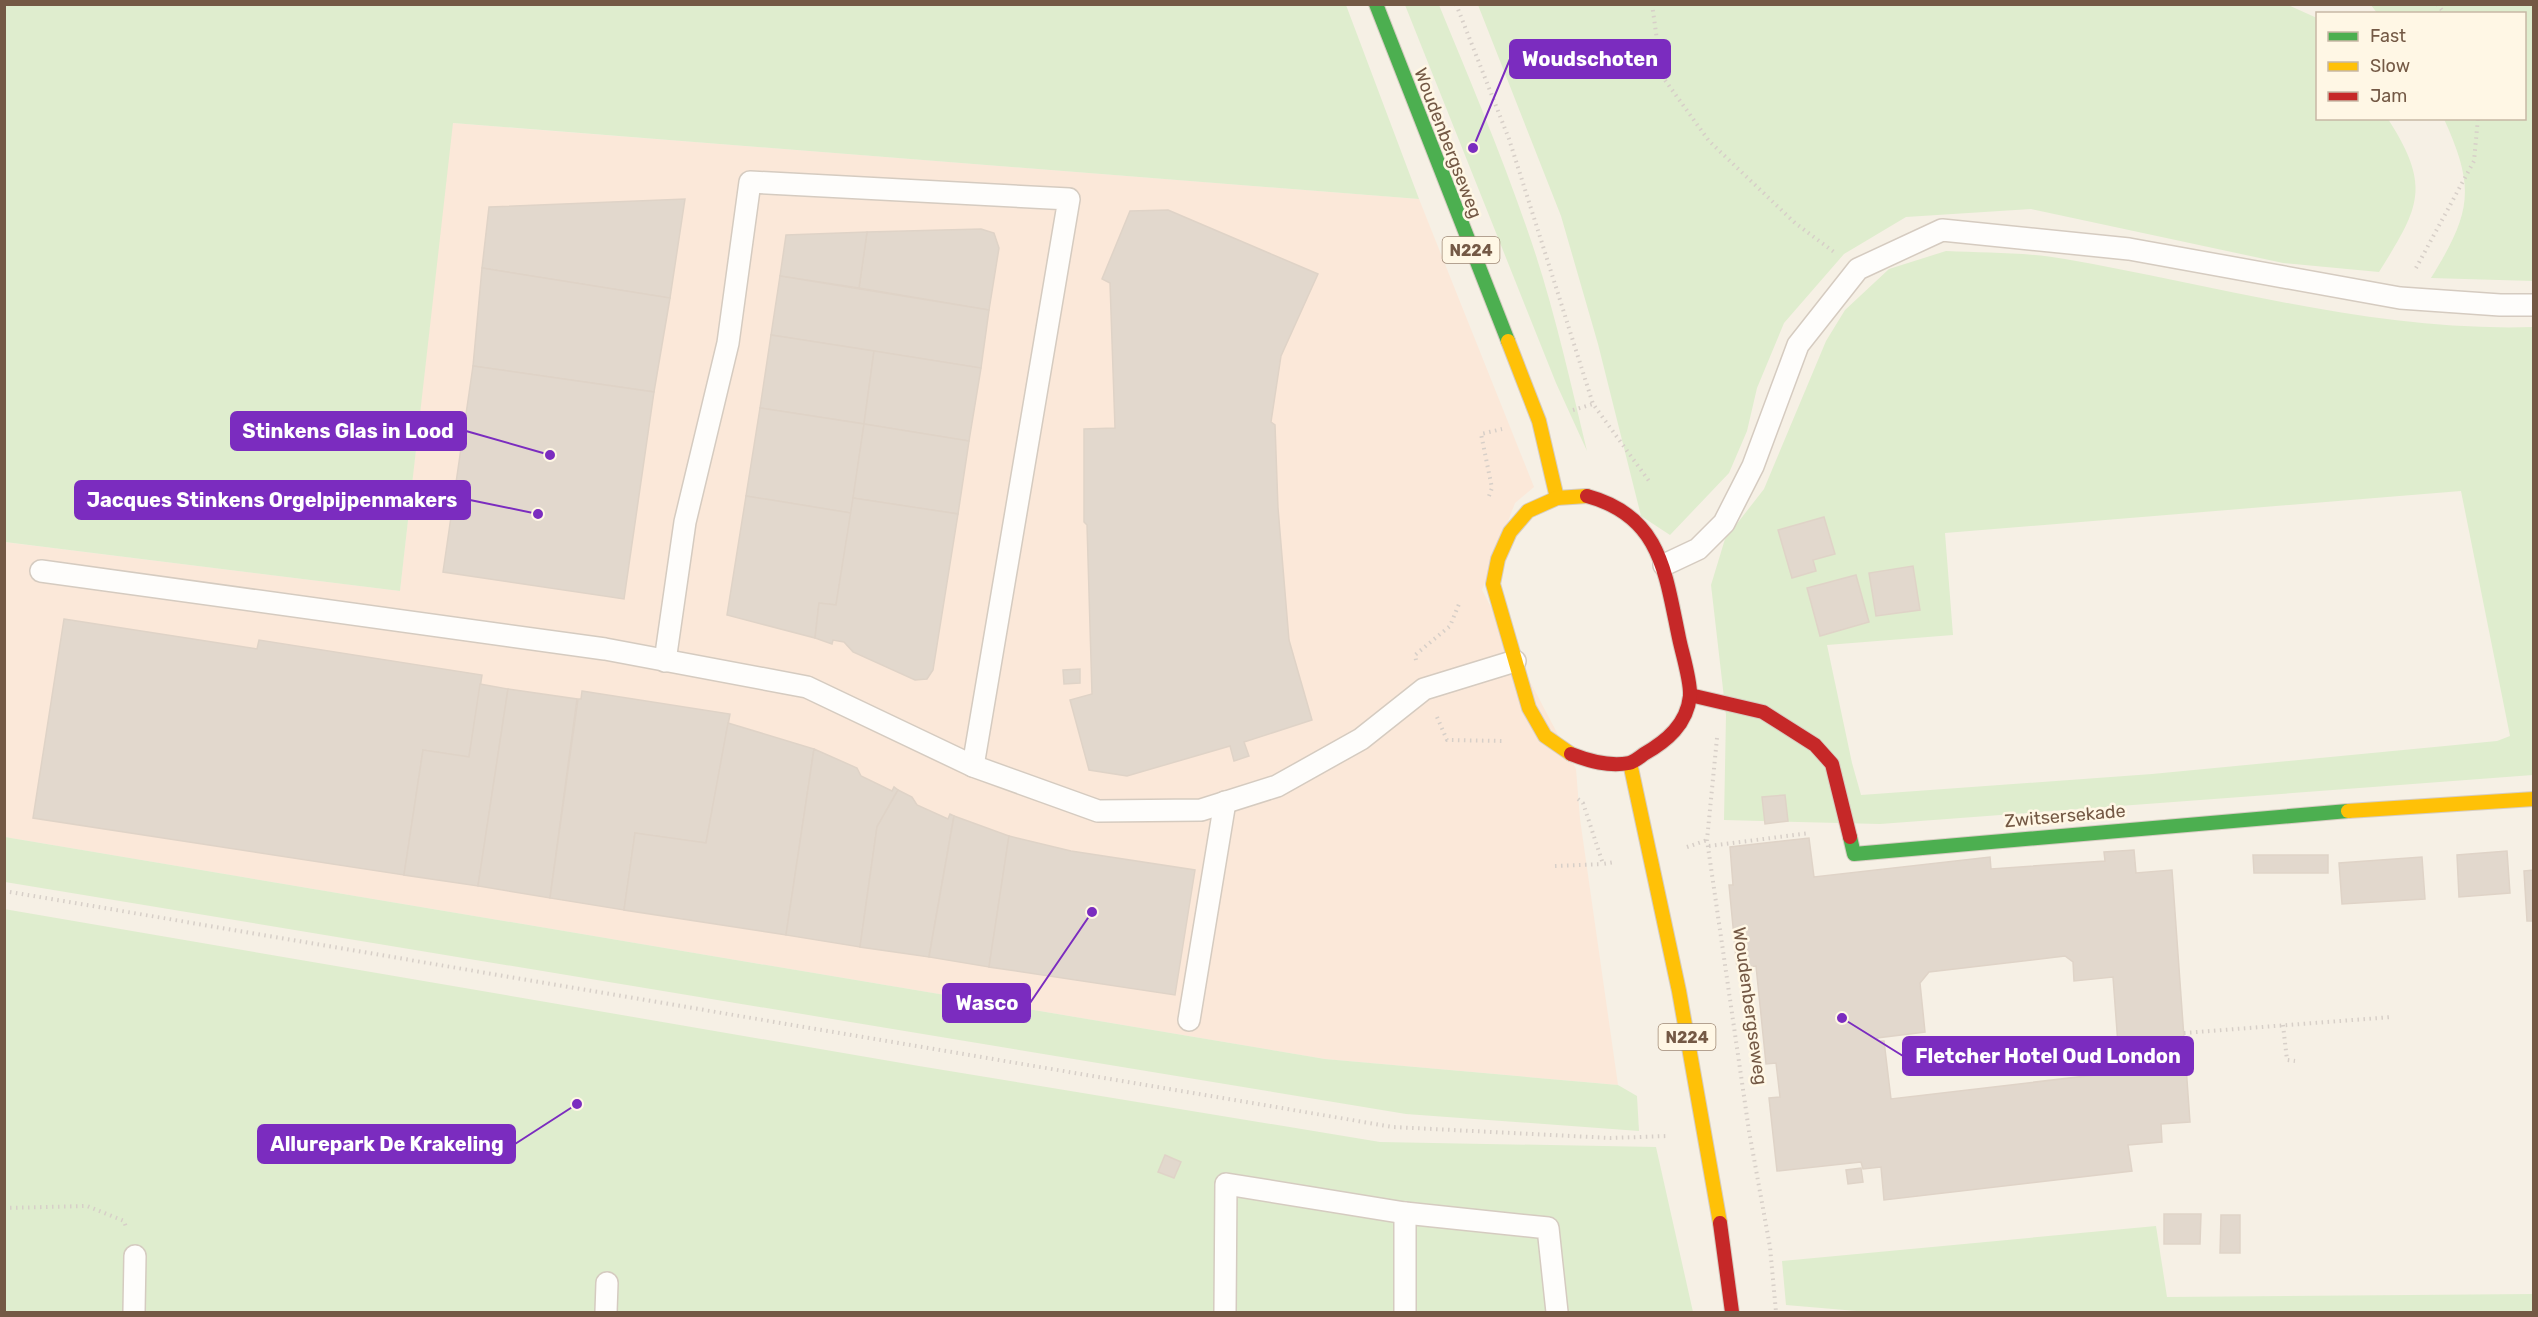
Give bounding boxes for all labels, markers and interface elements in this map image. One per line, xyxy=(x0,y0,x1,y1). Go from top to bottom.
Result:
legend xyxy=(2316,12,2526,120)
text: Fast xyxy=(2370,25,2406,47)
callout: Woudschoten xyxy=(1510,40,1670,78)
text: Woudschoten xyxy=(1522,47,1658,71)
text: Slow xyxy=(2370,55,2410,77)
street label: Woudenbergseweg xyxy=(1409,65,1487,221)
text: Jam xyxy=(2370,85,2407,107)
road number: N224 xyxy=(1442,237,1500,263)
callout: Stinkens Glas in Lood xyxy=(231,412,466,450)
text: Stinkens Glas in Lood xyxy=(242,419,454,443)
callout: Jacques Stinkens Orgelpijpenmakers xyxy=(75,481,470,519)
text: Jacques Stinkens Orgelpijpenmakers xyxy=(87,488,457,512)
street label: Zwitsersekade xyxy=(2004,800,2126,832)
street label: Woudenbergseweg xyxy=(1728,926,1772,1086)
callout: Wasco xyxy=(943,984,1030,1022)
text: Wasco xyxy=(955,991,1019,1015)
road number: N224 xyxy=(1658,1024,1716,1050)
callout: Fletcher Hotel Oud London xyxy=(1903,1037,2193,1075)
text: Fletcher Hotel Oud London xyxy=(1915,1044,2181,1068)
callout: Allurepark De Krakeling xyxy=(258,1125,515,1163)
text: Allurepark De Krakeling xyxy=(270,1132,504,1156)

